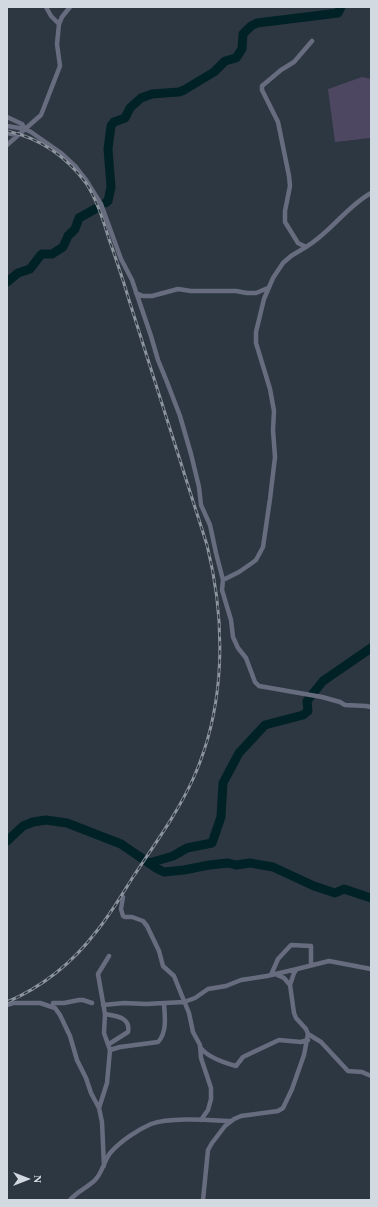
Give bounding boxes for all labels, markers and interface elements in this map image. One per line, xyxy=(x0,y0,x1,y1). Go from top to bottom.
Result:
north arrow xyxy=(8,1159,48,1199)
text: N xyxy=(32,1175,44,1183)

